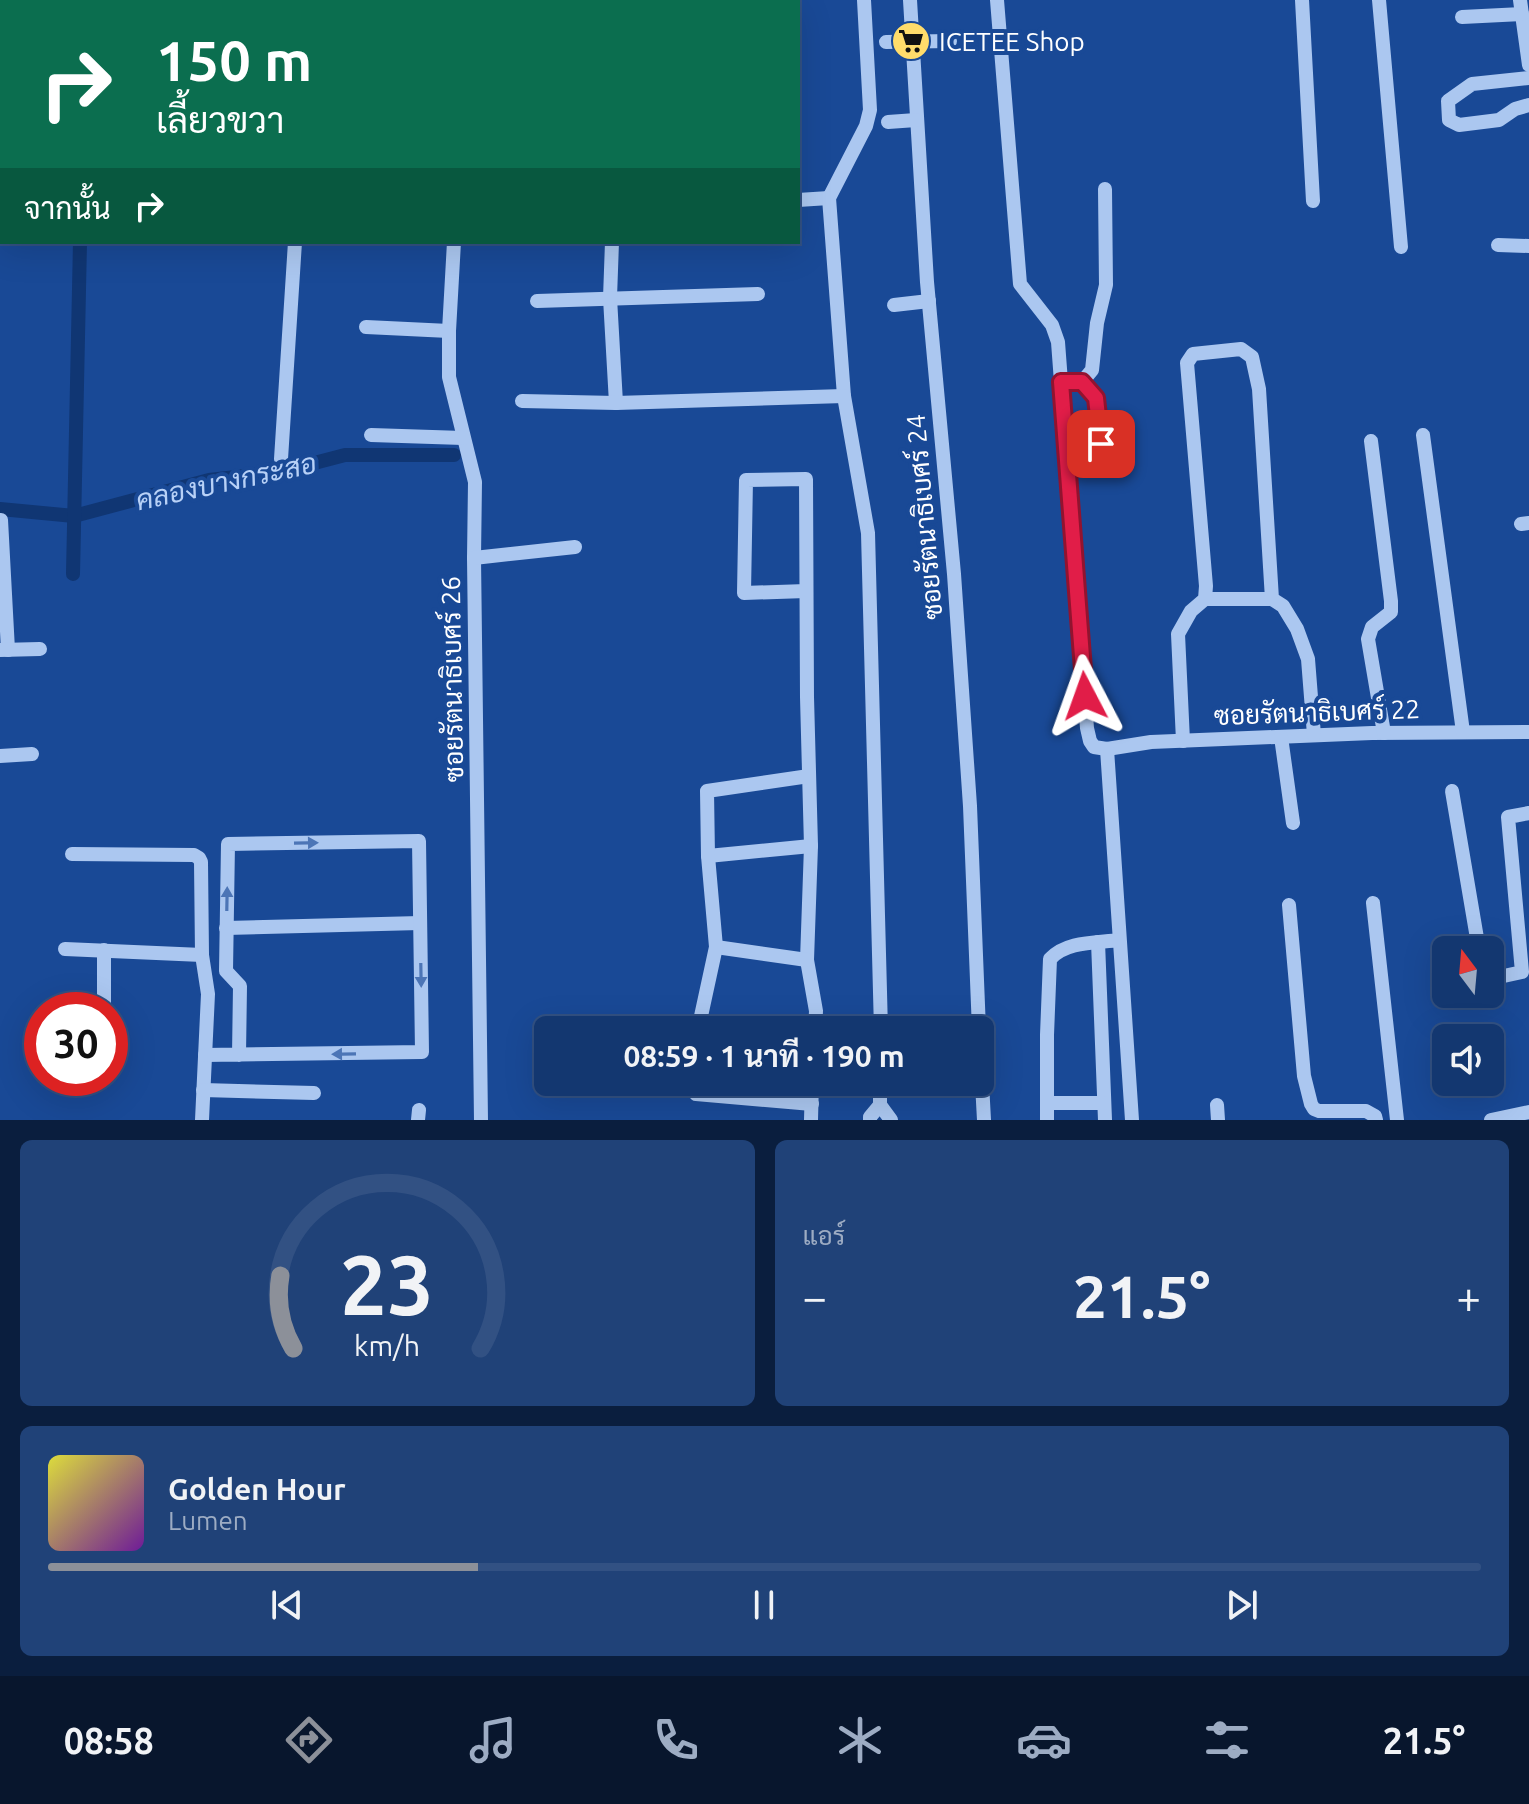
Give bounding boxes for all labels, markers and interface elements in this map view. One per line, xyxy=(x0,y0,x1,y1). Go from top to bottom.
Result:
supermarket icon: ICETEE Shop xyxy=(890,20,932,62)
place label: ICETEE Shop xyxy=(939,27,1085,56)
text: 150 m xyxy=(156,29,312,92)
icon: right xyxy=(24,32,128,136)
text: เลี้ยวขวา xyxy=(156,99,284,140)
icon: right xyxy=(127,184,171,228)
text: จากนั้น xyxy=(24,191,111,225)
pin xyxy=(1067,410,1135,478)
street label: ซอยรัตนาธิเบศร์ 24 xyxy=(899,413,947,621)
icon: arrive xyxy=(1079,422,1123,466)
water label: คลองบางกระสอ xyxy=(133,447,319,515)
street label: ซอยรัตนาธิเบศร์ 26 xyxy=(434,576,468,782)
position arrow xyxy=(1043,654,1127,738)
street label: ซอยรัตนาธิเบศร์ 22 xyxy=(1213,692,1421,730)
one-way arrow xyxy=(294,836,319,849)
one-way arrow xyxy=(221,886,233,911)
north arrow xyxy=(1432,936,1504,1008)
map controls xyxy=(1432,936,1504,1096)
one-way arrow xyxy=(415,963,427,988)
speed limit sign: 30 xyxy=(24,992,128,1096)
button: sound xyxy=(1432,1024,1504,1096)
text: 08:59 · 1 นาที · 190 m xyxy=(623,1039,905,1073)
one-way arrow xyxy=(331,1047,356,1060)
text: แอร์ xyxy=(803,1221,845,1250)
text: 23 xyxy=(340,1237,434,1331)
text: 21.5° xyxy=(1073,1262,1210,1329)
text: − xyxy=(803,1272,827,1321)
text: + xyxy=(1456,1272,1481,1321)
text: km/h xyxy=(354,1329,420,1361)
text: Golden Hour xyxy=(168,1472,346,1506)
text: Lumen xyxy=(168,1506,248,1535)
icon: previous xyxy=(265,1583,309,1627)
icon: pause xyxy=(742,1583,786,1627)
icon: next xyxy=(1220,1583,1264,1627)
icon: directions xyxy=(281,1712,337,1768)
icon: music xyxy=(465,1712,521,1768)
icon: phone xyxy=(648,1712,704,1768)
icon: climate xyxy=(832,1712,888,1768)
icon: car xyxy=(1016,1712,1072,1768)
icon: filters xyxy=(1199,1712,1255,1768)
text: 08:58 xyxy=(64,1720,154,1761)
text: 21.5° xyxy=(1383,1720,1465,1761)

